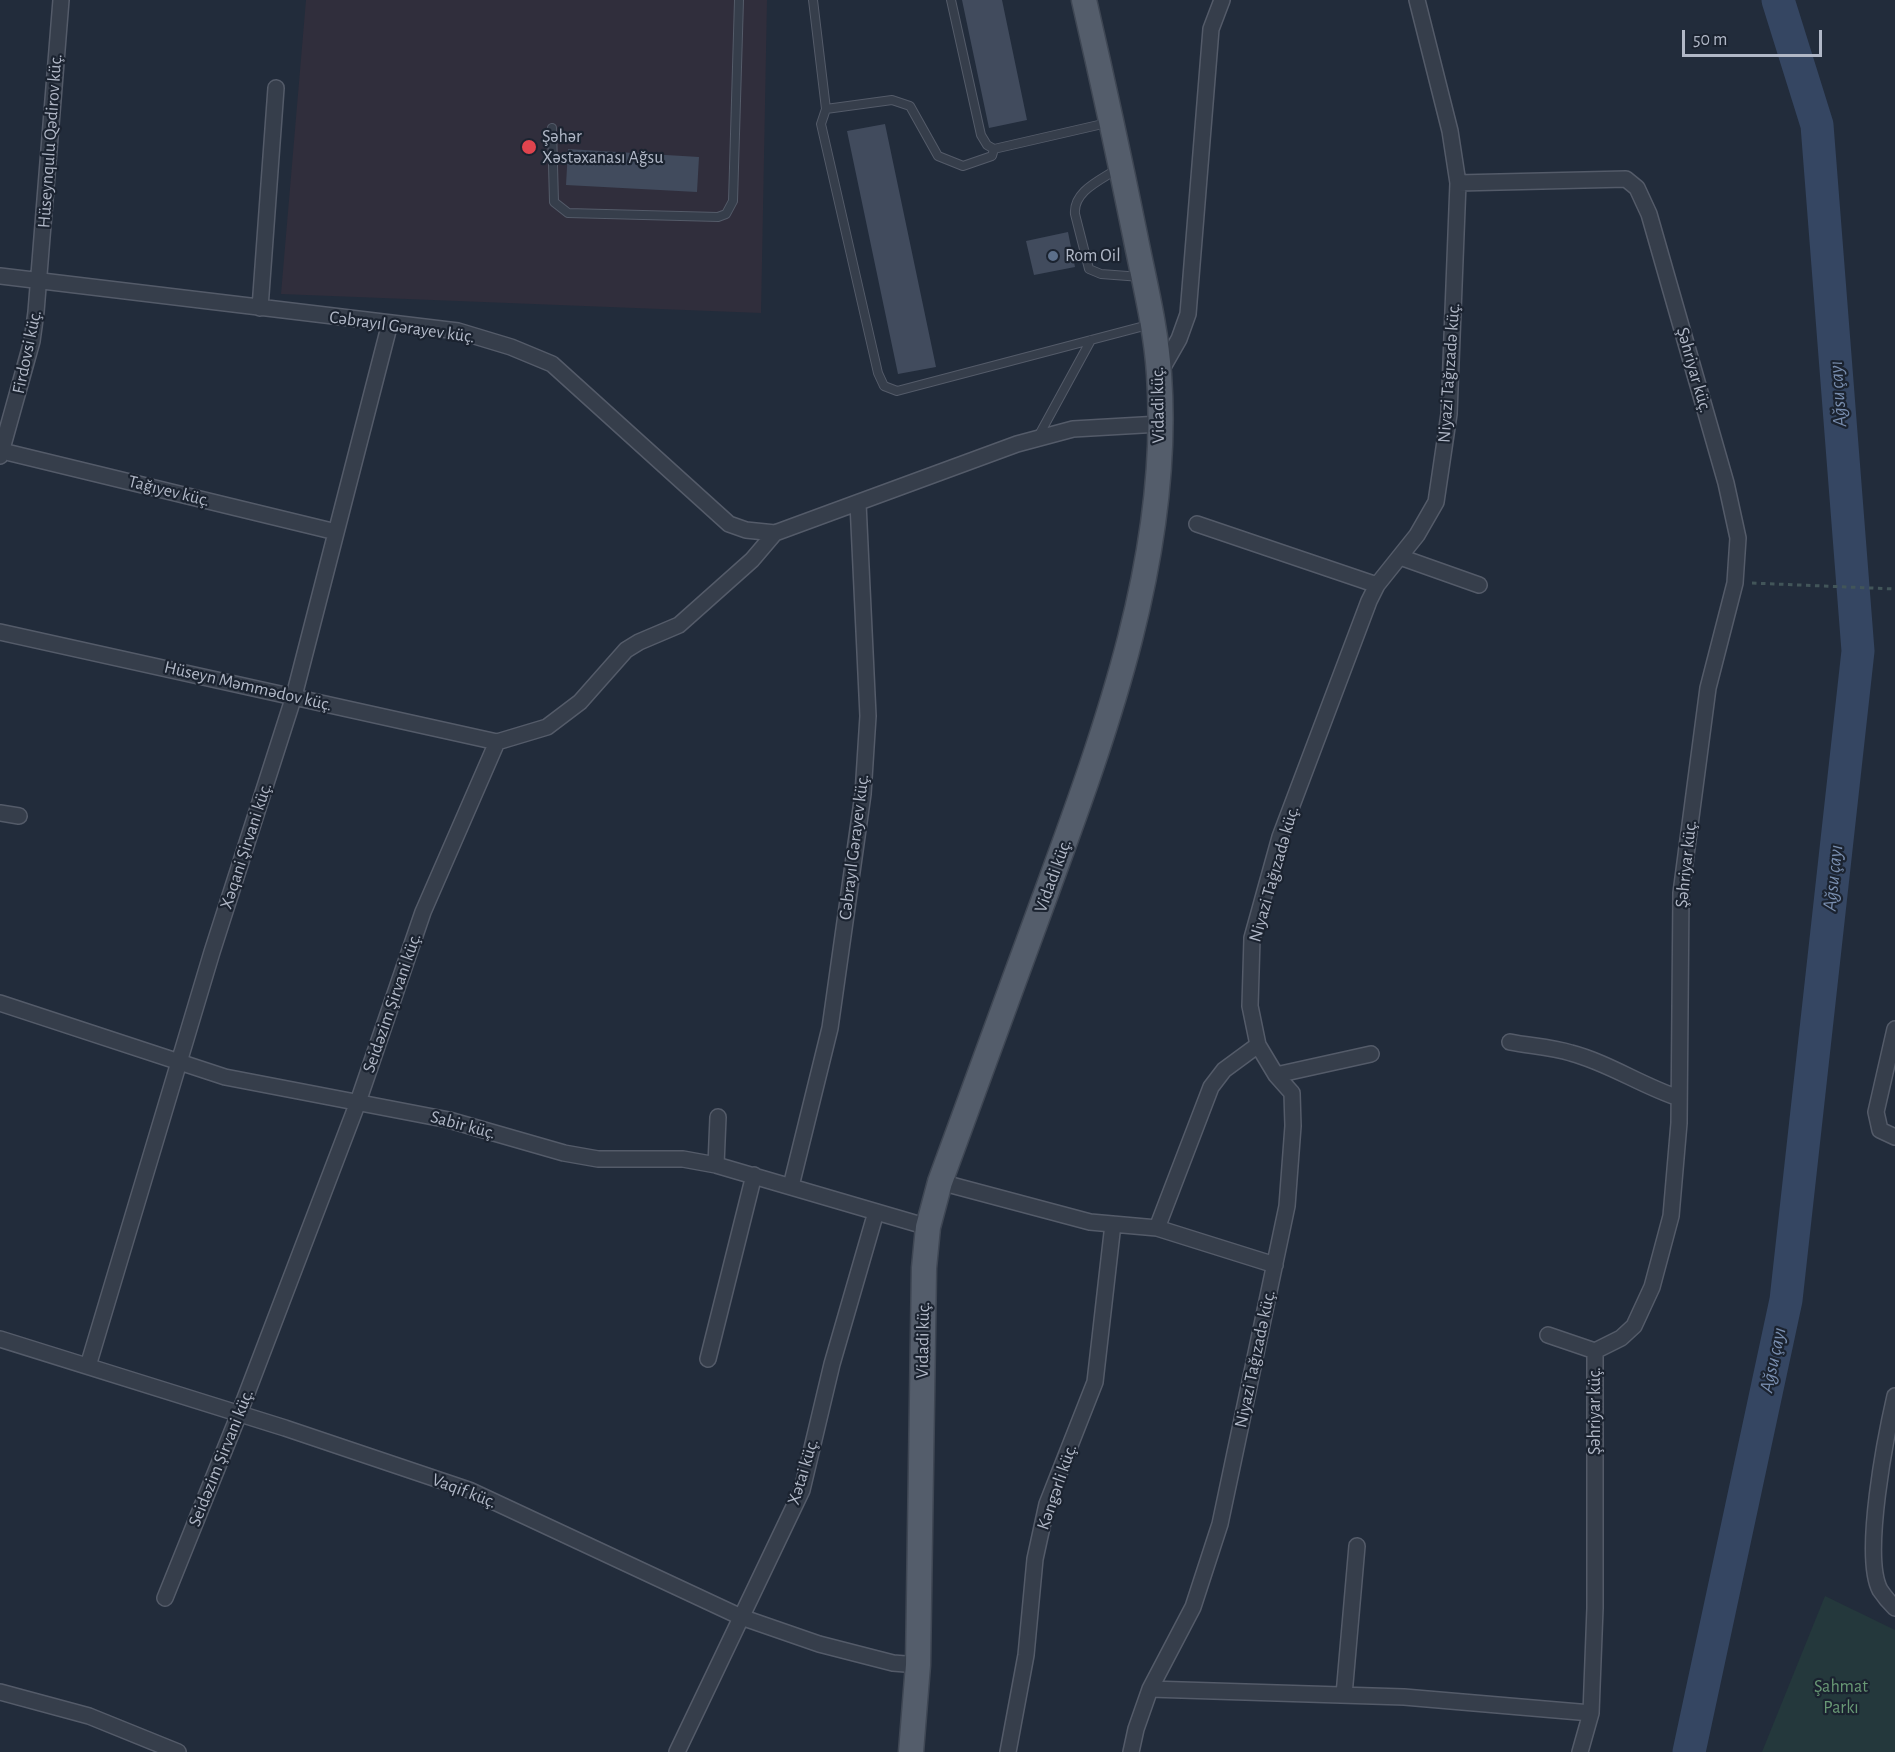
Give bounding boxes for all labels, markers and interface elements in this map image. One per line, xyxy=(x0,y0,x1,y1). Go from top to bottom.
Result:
scale bar xyxy=(1685,18,1824,56)
text: 50 m xyxy=(1693,31,1727,49)
street label: Hüseynqulu Qədirov küç. xyxy=(33,53,67,229)
place label: Şəhər Xəstəxanası Ağsu xyxy=(542,126,663,168)
marker: Şəhər Xəstəxanası Ağsu xyxy=(520,138,538,156)
place label: Rom Oil xyxy=(1065,245,1121,267)
marker: Rom Oil xyxy=(1046,249,1060,263)
street label: Niyazi Tağızadə küç. xyxy=(1433,302,1465,444)
street label: Cəbrayıl Gərayev küç. xyxy=(328,306,476,348)
street label: Firdovsi küç. xyxy=(8,308,46,396)
street label: Şəhriyar küç. xyxy=(1671,325,1717,415)
water label: Ağsu çayı xyxy=(1824,360,1852,428)
street label: Vidadi küç. xyxy=(1147,366,1169,444)
street label: Tağıyev küç. xyxy=(126,470,212,512)
street label: Hüseyn Məmmədov küç. xyxy=(162,656,334,716)
street label: Cəbrayıl Gərayev küç. xyxy=(834,773,874,921)
street label: Xəqani Şirvani küç. xyxy=(215,780,277,912)
street label: Niyazi Tağızadə küç. xyxy=(1244,804,1304,944)
street label: Şəhriyar küç. xyxy=(1671,819,1701,909)
street label: Vidadi küç. xyxy=(1030,836,1076,916)
water label: Ağsu çayı xyxy=(1818,844,1848,912)
street label: Seidəzim Şirvani küç. xyxy=(358,930,426,1076)
street label: Sabir küç. xyxy=(428,1106,498,1144)
street label: Niyazi Tağızadə küç. xyxy=(1230,1288,1280,1430)
street label: Vidadi küç. xyxy=(912,1301,934,1379)
water label: Ağsu çayı xyxy=(1754,1325,1792,1395)
street label: Şəhriyar küç. xyxy=(1584,1367,1606,1455)
street label: Seidəzim Şirvani küç. xyxy=(184,1386,258,1530)
street label: Xətai küç. xyxy=(783,1436,823,1508)
street label: Kəngərli küç. xyxy=(1032,1441,1082,1533)
street label: Vaqif küç. xyxy=(429,1469,499,1513)
park label: Şahmat Parkı xyxy=(1814,1676,1868,1718)

